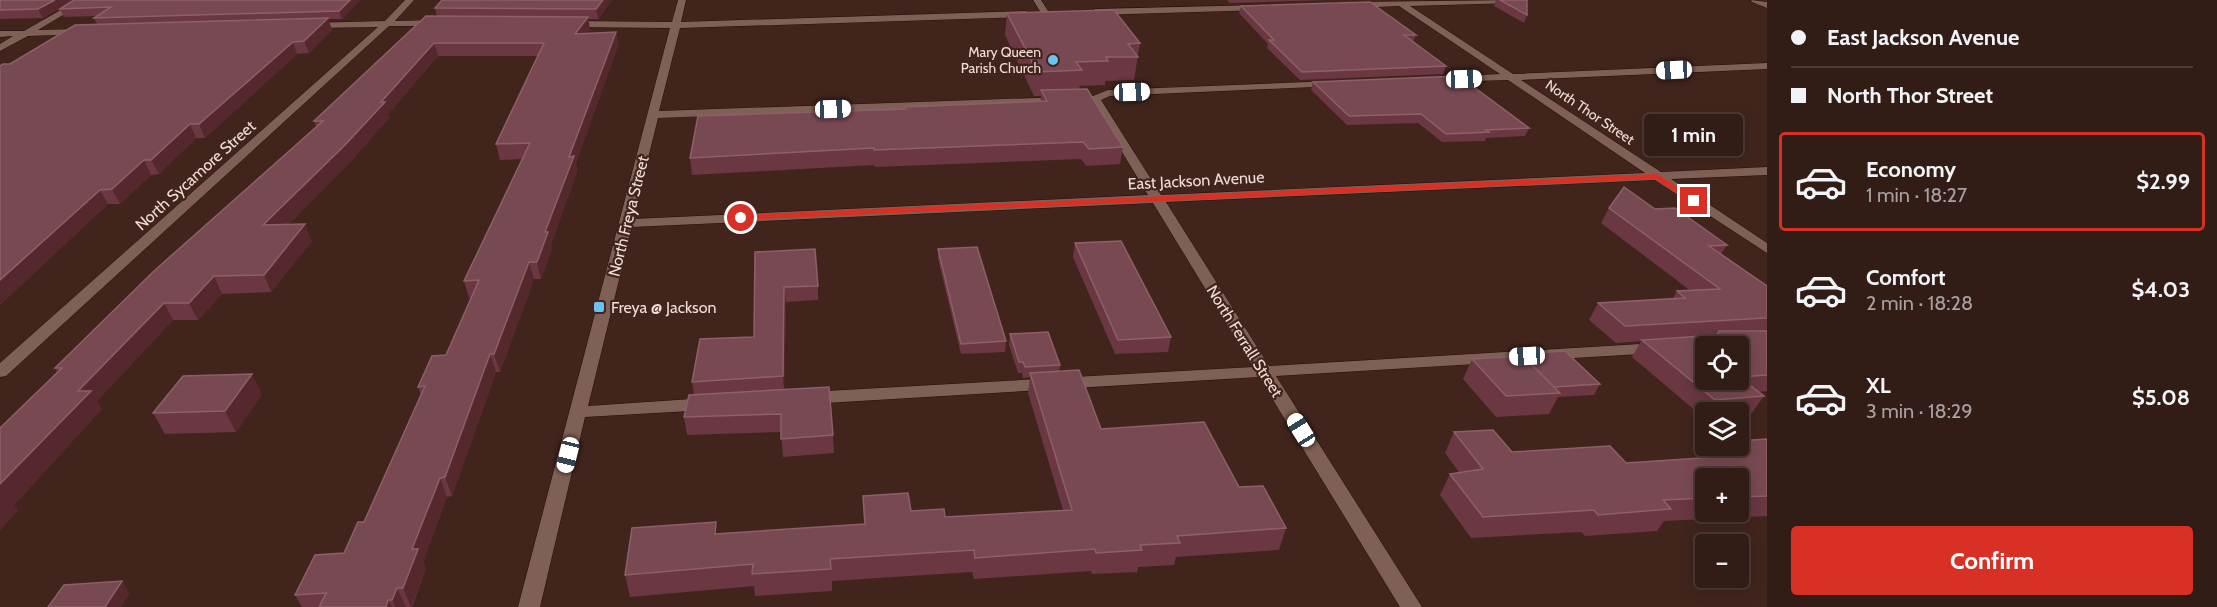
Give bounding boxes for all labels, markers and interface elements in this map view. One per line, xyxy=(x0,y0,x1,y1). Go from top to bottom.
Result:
text: East Jackson Avenue xyxy=(1827,24,2019,51)
place label: Mary Queen Parish Church xyxy=(961,43,1041,77)
marker: Mary Queen Parish Church xyxy=(1046,53,1060,67)
car xyxy=(1656,60,1692,80)
car xyxy=(1446,69,1482,89)
street label: North Thor Street xyxy=(1542,76,1638,149)
car xyxy=(1114,82,1150,102)
text: North Thor Street xyxy=(1827,82,1993,109)
car xyxy=(815,99,851,119)
callout: 1 min xyxy=(1644,114,1744,156)
street label: North Sycamore Street xyxy=(131,116,260,234)
text: 1 min xyxy=(1671,123,1716,147)
street label: North Freya Street xyxy=(604,153,653,278)
icon: car xyxy=(1794,155,1848,209)
text: Economy xyxy=(1866,156,1956,183)
street label: East Jackson Avenue xyxy=(1127,167,1265,194)
text: $2.99 xyxy=(2136,168,2190,195)
text: 1 min · 18:27 xyxy=(1866,183,1967,207)
route end xyxy=(1680,187,1707,214)
route start xyxy=(727,204,754,231)
icon: car xyxy=(1794,263,1848,317)
text: Comfort xyxy=(1866,264,1945,291)
text: $4.03 xyxy=(2132,276,2190,303)
street label: North Ferrall Street xyxy=(1203,282,1287,401)
text: 2 min · 18:28 xyxy=(1866,291,1973,315)
place label: Freya @ Jackson xyxy=(611,298,717,317)
marker: Freya @ Jackson xyxy=(592,300,606,314)
map controls xyxy=(1695,336,1749,588)
button: locate xyxy=(1695,336,1749,390)
car xyxy=(1509,346,1545,366)
icon: car xyxy=(1794,371,1848,425)
text: XL xyxy=(1866,372,1891,399)
text: $5.08 xyxy=(2132,384,2190,411)
text: 3 min · 18:29 xyxy=(1866,399,1973,423)
button: layers xyxy=(1695,402,1749,456)
car xyxy=(1284,410,1318,450)
car xyxy=(555,435,581,475)
button: + xyxy=(1695,468,1749,522)
button: Confirm xyxy=(1791,526,2193,595)
button: − xyxy=(1695,534,1749,588)

